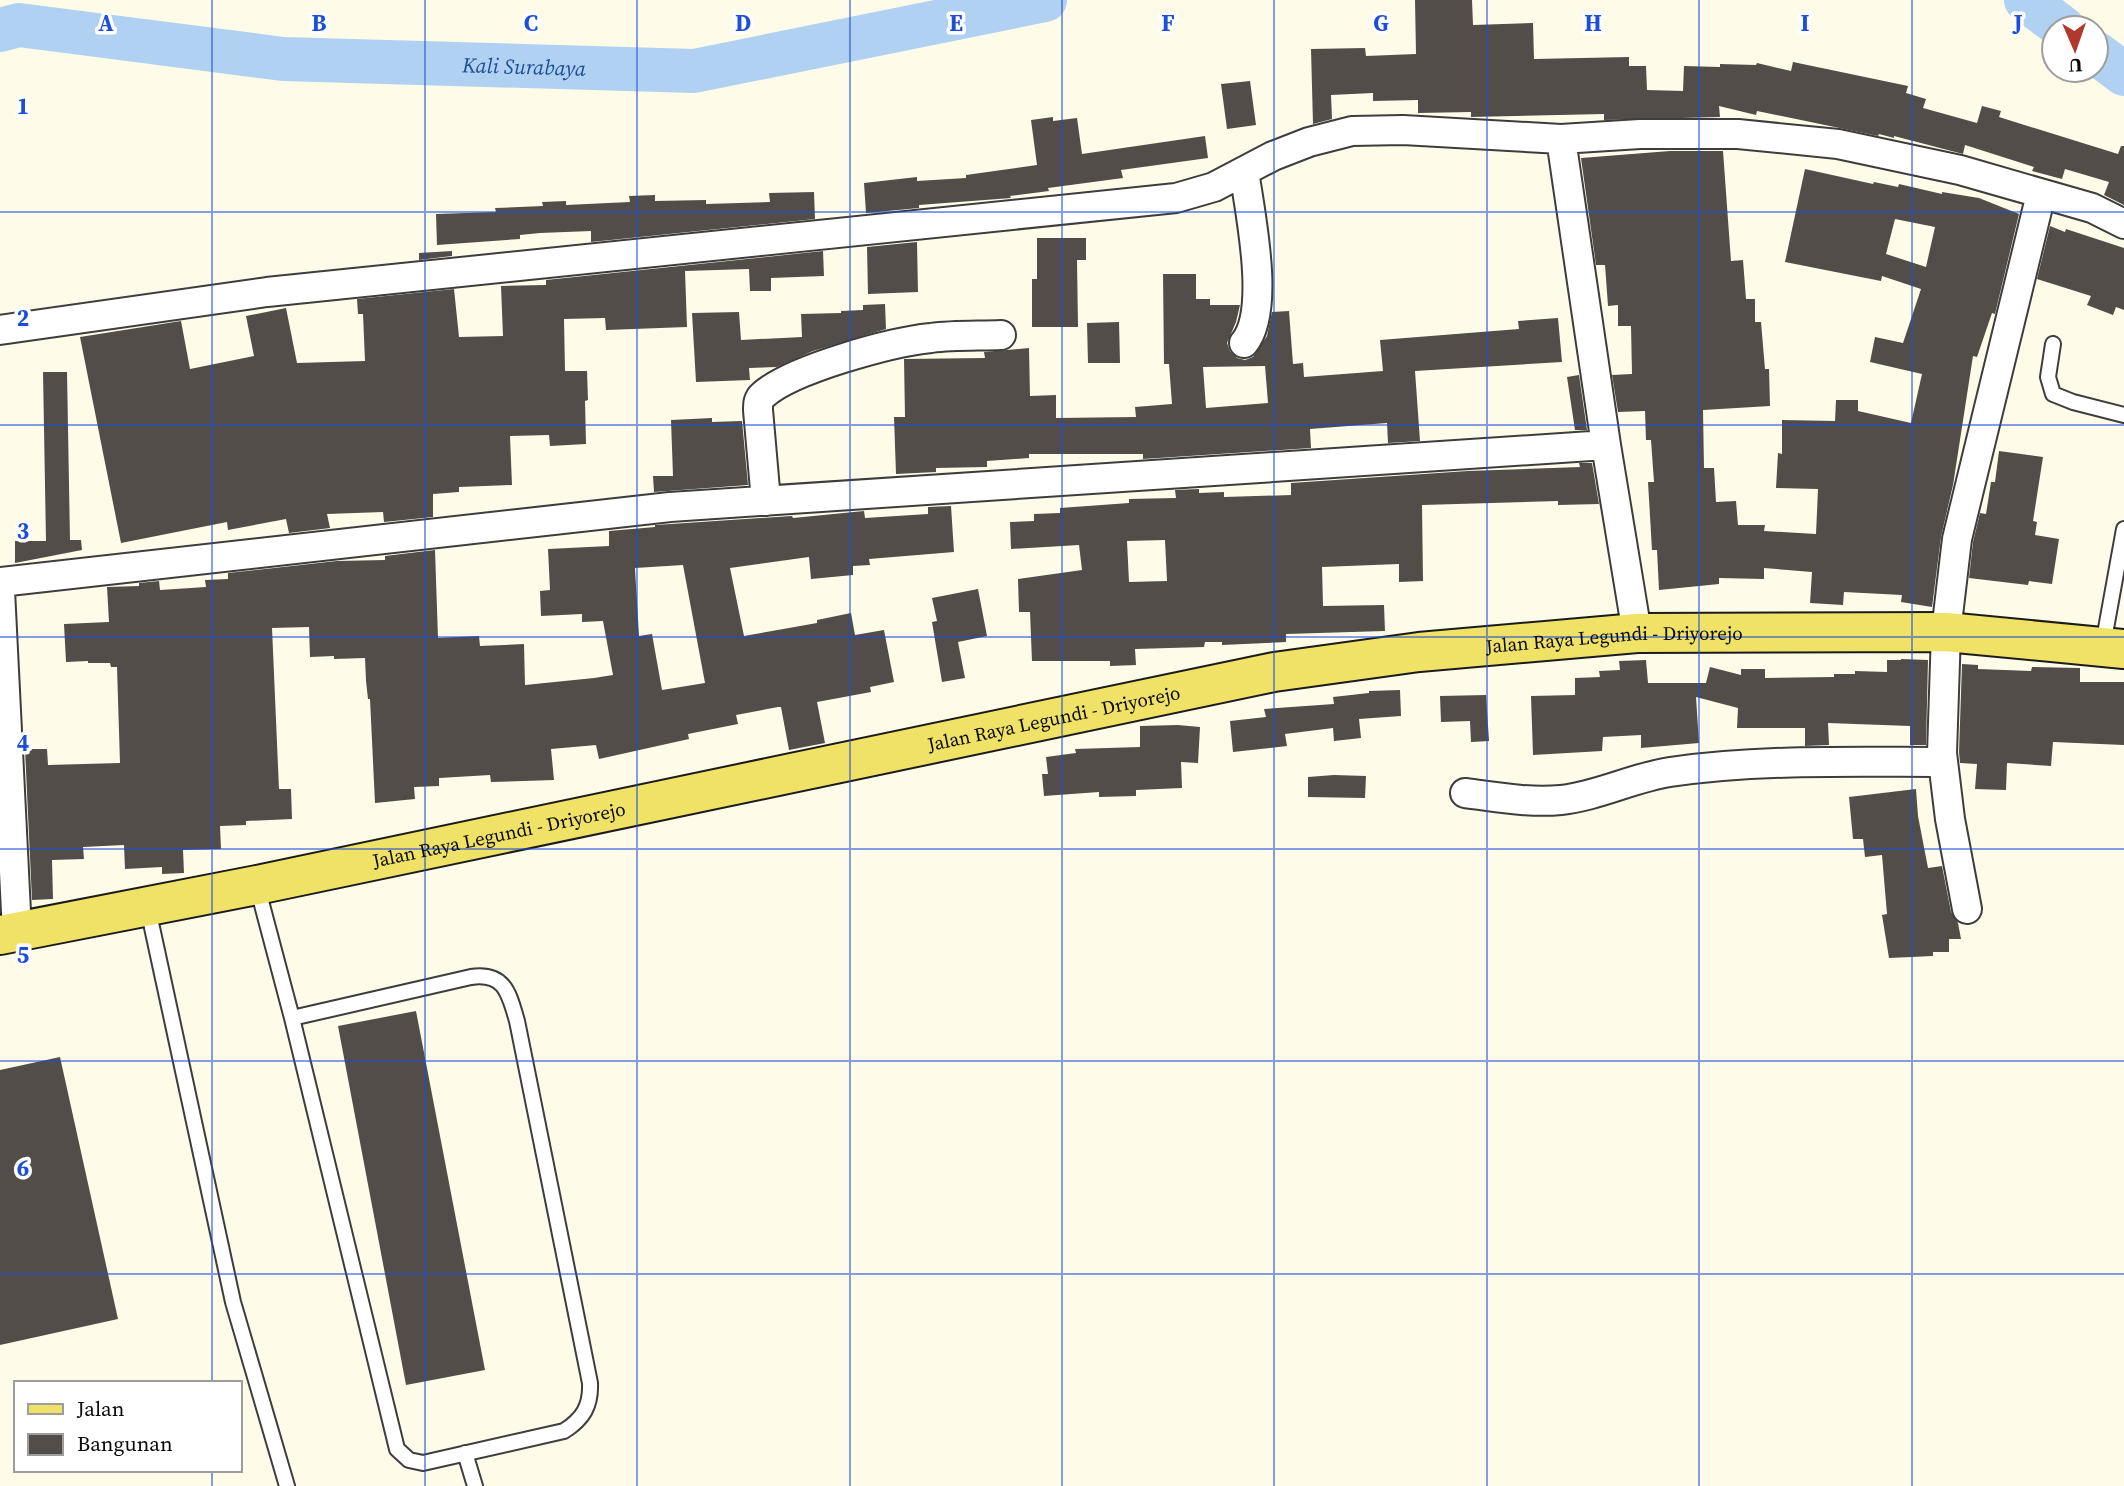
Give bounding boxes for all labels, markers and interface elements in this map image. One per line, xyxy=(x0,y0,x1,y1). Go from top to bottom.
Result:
text: A xyxy=(98,7,114,39)
text: B xyxy=(312,7,327,39)
text: C xyxy=(524,7,538,39)
text: D xyxy=(735,7,751,39)
text: E xyxy=(949,7,963,39)
text: F xyxy=(1161,7,1175,39)
text: G xyxy=(1373,7,1389,39)
text: H xyxy=(1584,7,1602,39)
text: I xyxy=(1801,7,1810,39)
text: J xyxy=(2011,7,2023,39)
north arrow xyxy=(2040,14,2110,84)
water label: Kali Surabaya xyxy=(461,50,586,82)
text: U xyxy=(2068,53,2083,79)
text: 1 xyxy=(17,90,29,122)
text: 2 xyxy=(17,302,29,334)
text: 3 xyxy=(17,515,29,547)
street label: Jalan Raya Legundi - Driyorejo xyxy=(1484,620,1743,659)
street label: Jalan Raya Legundi - Driyorejo xyxy=(924,679,1183,757)
text: 4 xyxy=(17,727,29,759)
street label: Jalan Raya Legundi - Driyorejo xyxy=(369,795,628,874)
text: 5 xyxy=(17,939,29,971)
text: 6 xyxy=(17,1152,29,1184)
legend xyxy=(14,1381,242,1472)
text: Jalan xyxy=(76,1394,125,1423)
text: Bangunan xyxy=(77,1429,173,1458)

